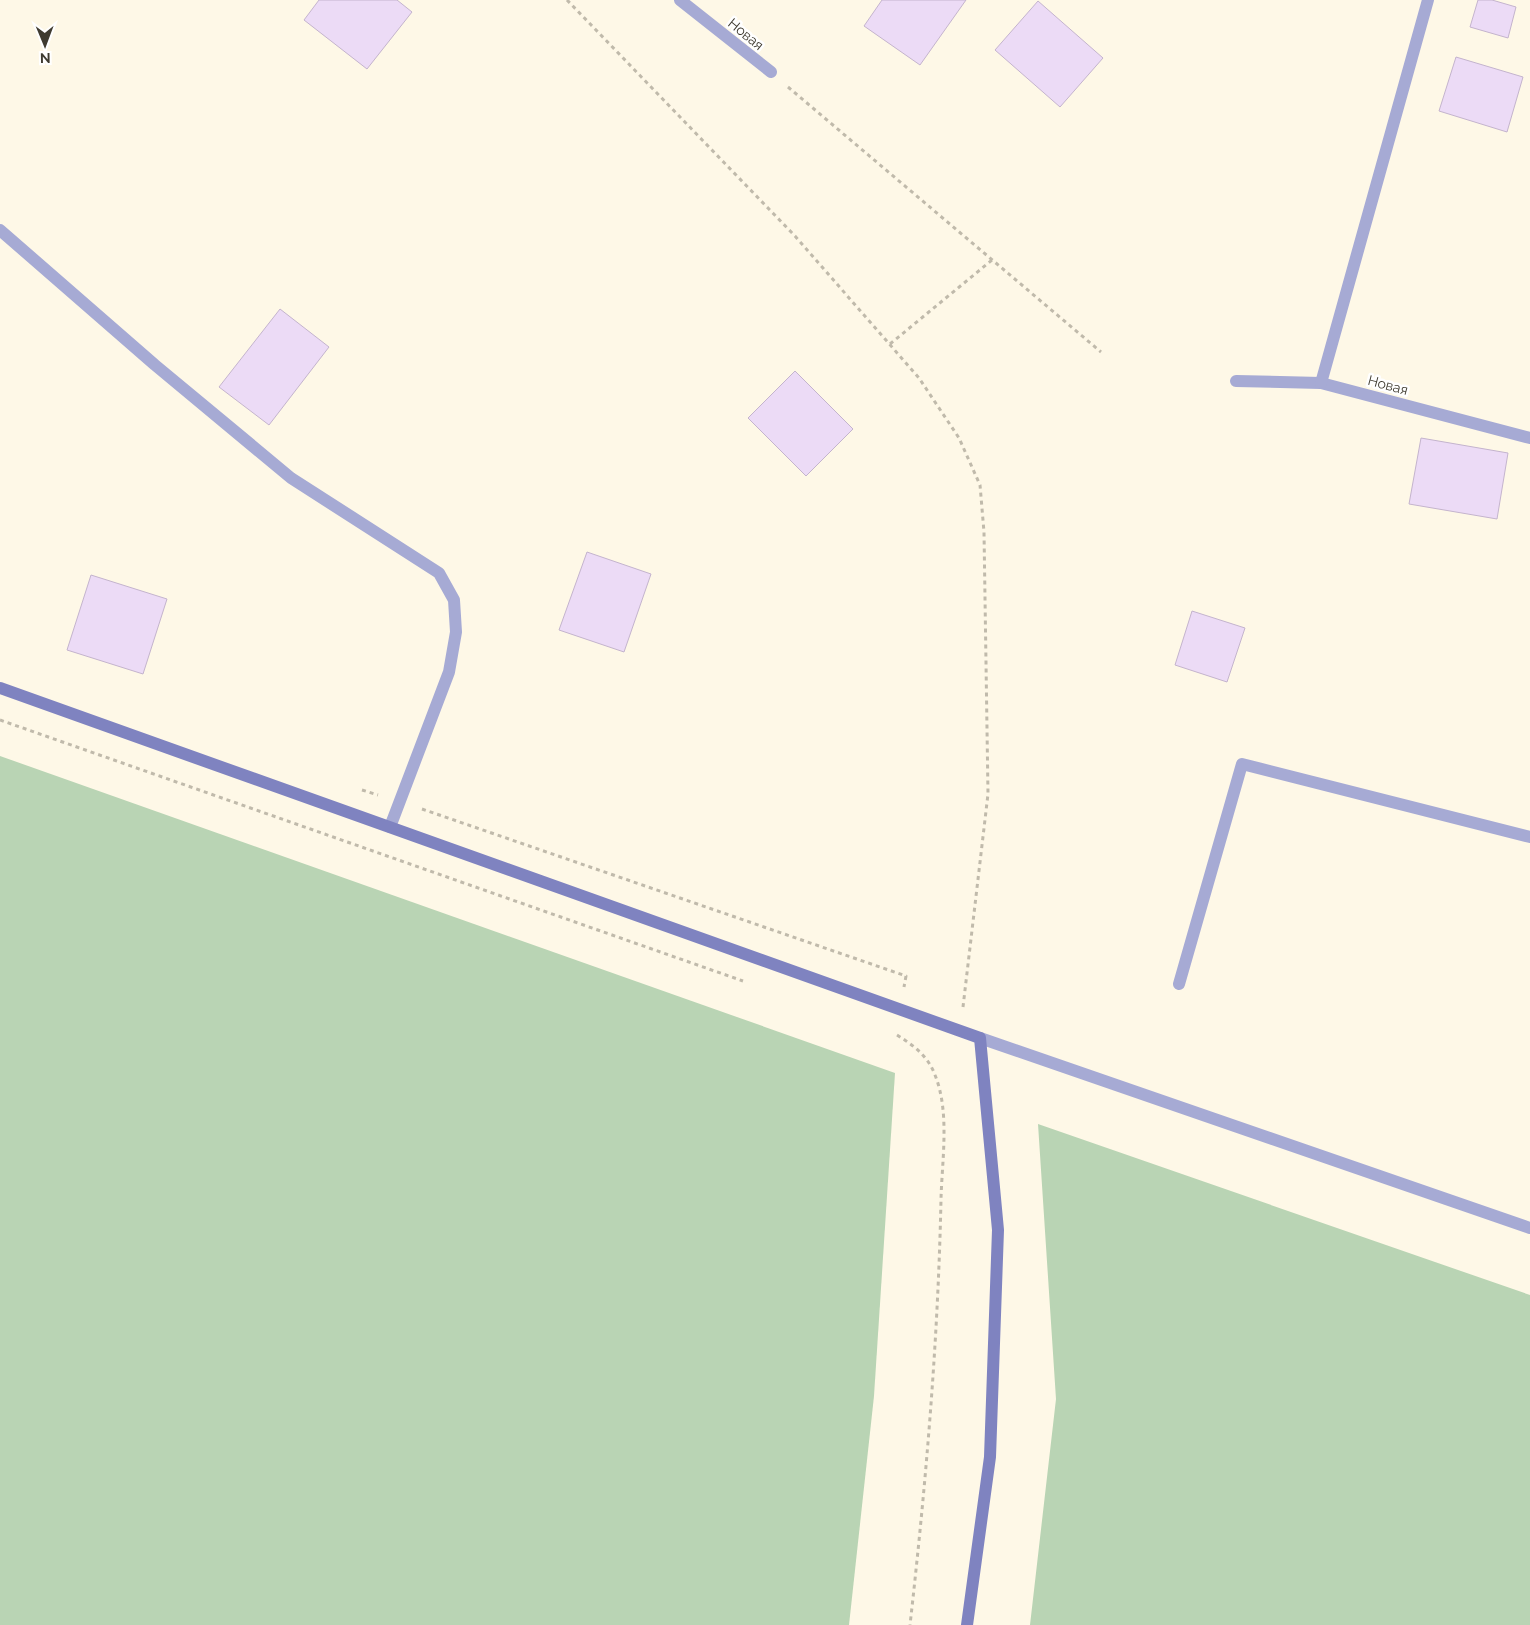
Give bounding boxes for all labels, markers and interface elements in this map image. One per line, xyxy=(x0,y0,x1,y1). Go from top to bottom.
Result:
street label: Новая xyxy=(725,15,767,53)
north arrow xyxy=(20,20,70,70)
text: N xyxy=(40,50,51,66)
street label: Новая xyxy=(1366,372,1410,398)

